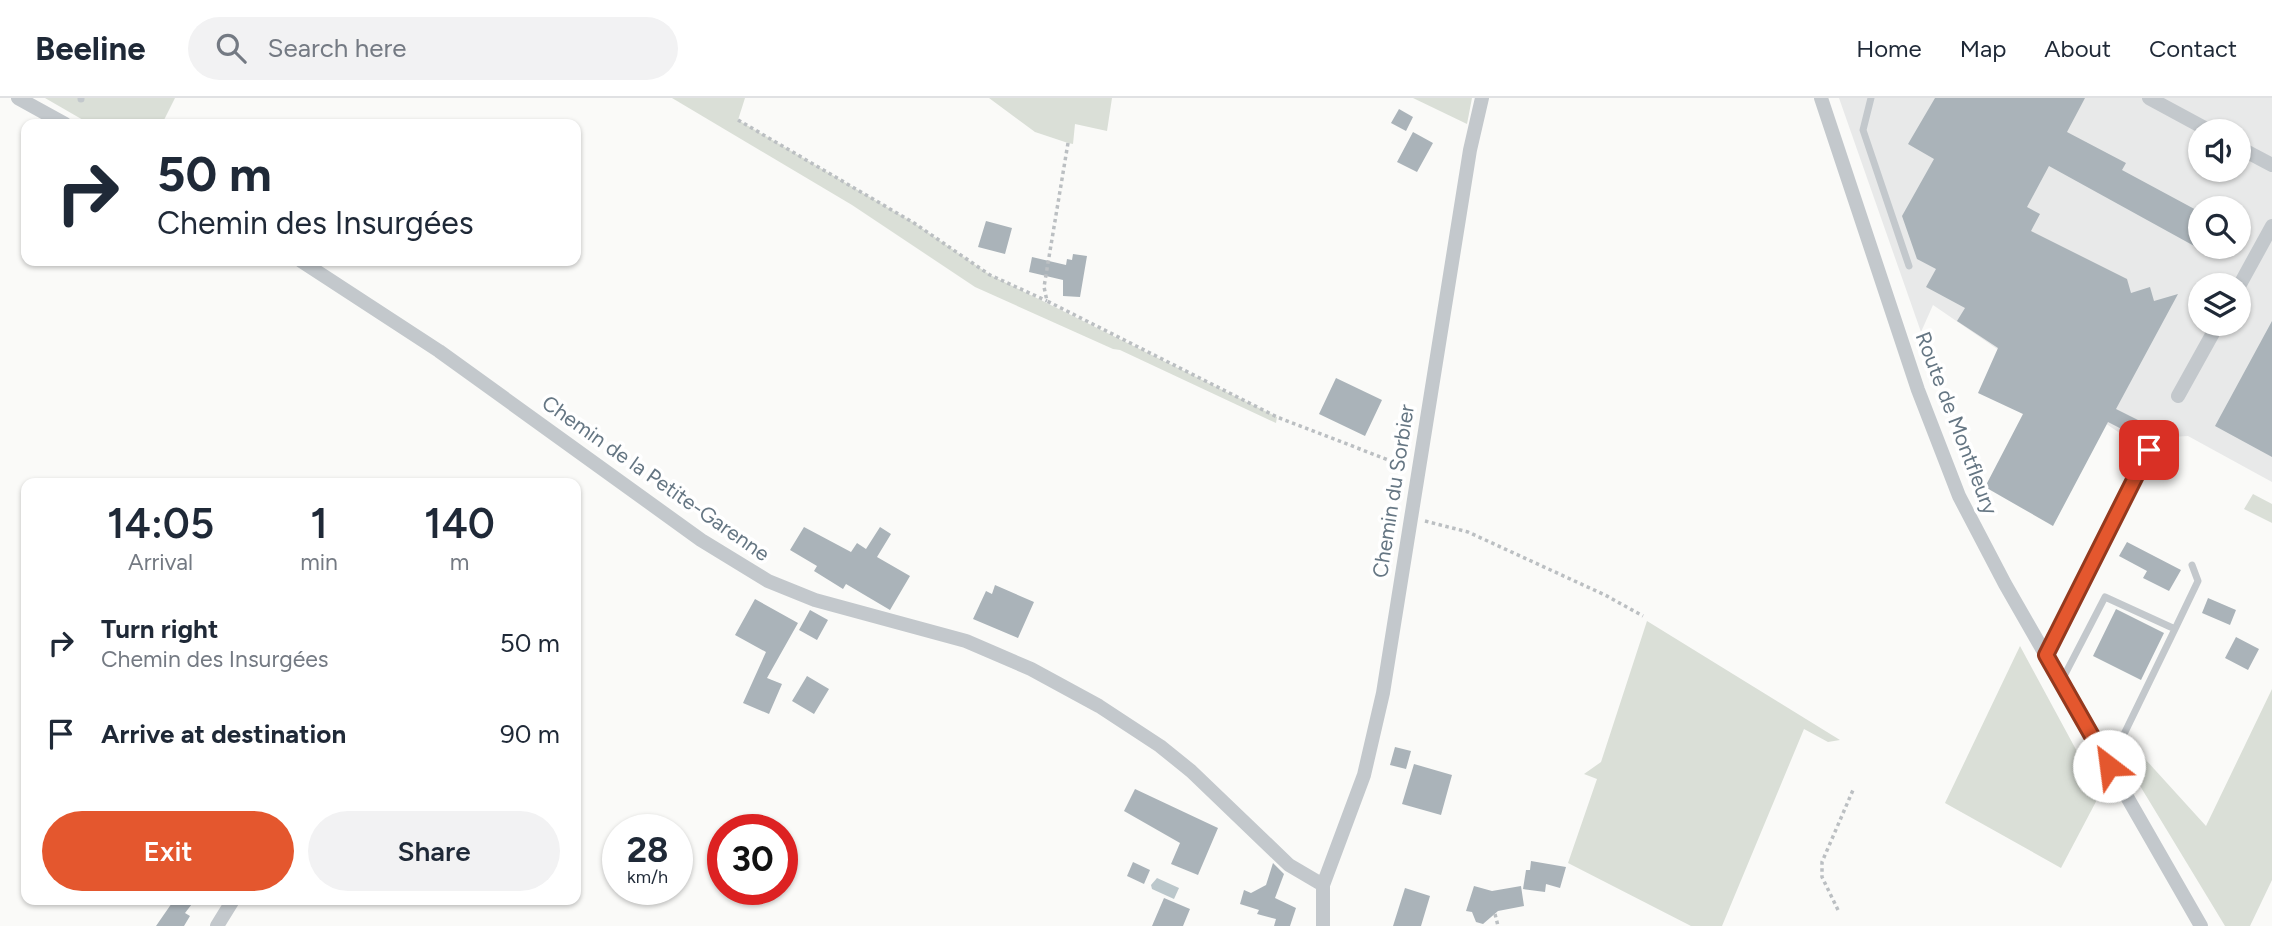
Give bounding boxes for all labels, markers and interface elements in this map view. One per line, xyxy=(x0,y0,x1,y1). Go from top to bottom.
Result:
search box xyxy=(188,17,678,80)
text: Beeline xyxy=(35,29,146,68)
icon: search xyxy=(212,29,250,67)
text: Search here xyxy=(268,32,406,64)
text: Home xyxy=(1856,34,1922,63)
text: Map xyxy=(1960,34,2006,63)
text: About xyxy=(2044,34,2111,63)
text: Contact xyxy=(2149,34,2237,63)
map controls xyxy=(2188,119,2251,336)
button: sound xyxy=(2188,119,2251,182)
text: 50 m xyxy=(157,144,272,203)
icon: right xyxy=(42,147,133,238)
button: search xyxy=(2188,196,2251,259)
text: Chemin des Insurgées xyxy=(157,204,474,242)
button: layers xyxy=(2188,273,2251,336)
street label: Route de Montfleury xyxy=(1911,328,2003,518)
street label: Chemin de la Petite-Garenne xyxy=(537,390,775,566)
street label: Chemin du Sorbier xyxy=(1367,403,1419,579)
pin xyxy=(2119,420,2179,480)
icon: arrive xyxy=(2130,431,2168,469)
text: 14:05 xyxy=(107,498,214,549)
text: 1 xyxy=(310,498,328,549)
text: 140 xyxy=(424,498,495,549)
text: Arrival xyxy=(128,548,193,576)
text: min xyxy=(300,548,338,576)
text: m xyxy=(450,548,469,576)
text: Turn right xyxy=(101,613,218,645)
icon: right xyxy=(42,624,80,662)
text: 50 m xyxy=(500,627,560,659)
text: Chemin des Insurgées xyxy=(101,645,329,673)
icon: arrive xyxy=(42,715,80,753)
text: Arrive at destination xyxy=(101,718,346,750)
text: 90 m xyxy=(500,718,560,750)
position arrow xyxy=(2072,729,2146,803)
button: Exit xyxy=(42,811,294,891)
button: Share xyxy=(308,811,560,891)
speed limit sign: 30 xyxy=(707,814,798,905)
text: 28 xyxy=(627,829,668,871)
text: km/h xyxy=(627,866,668,888)

